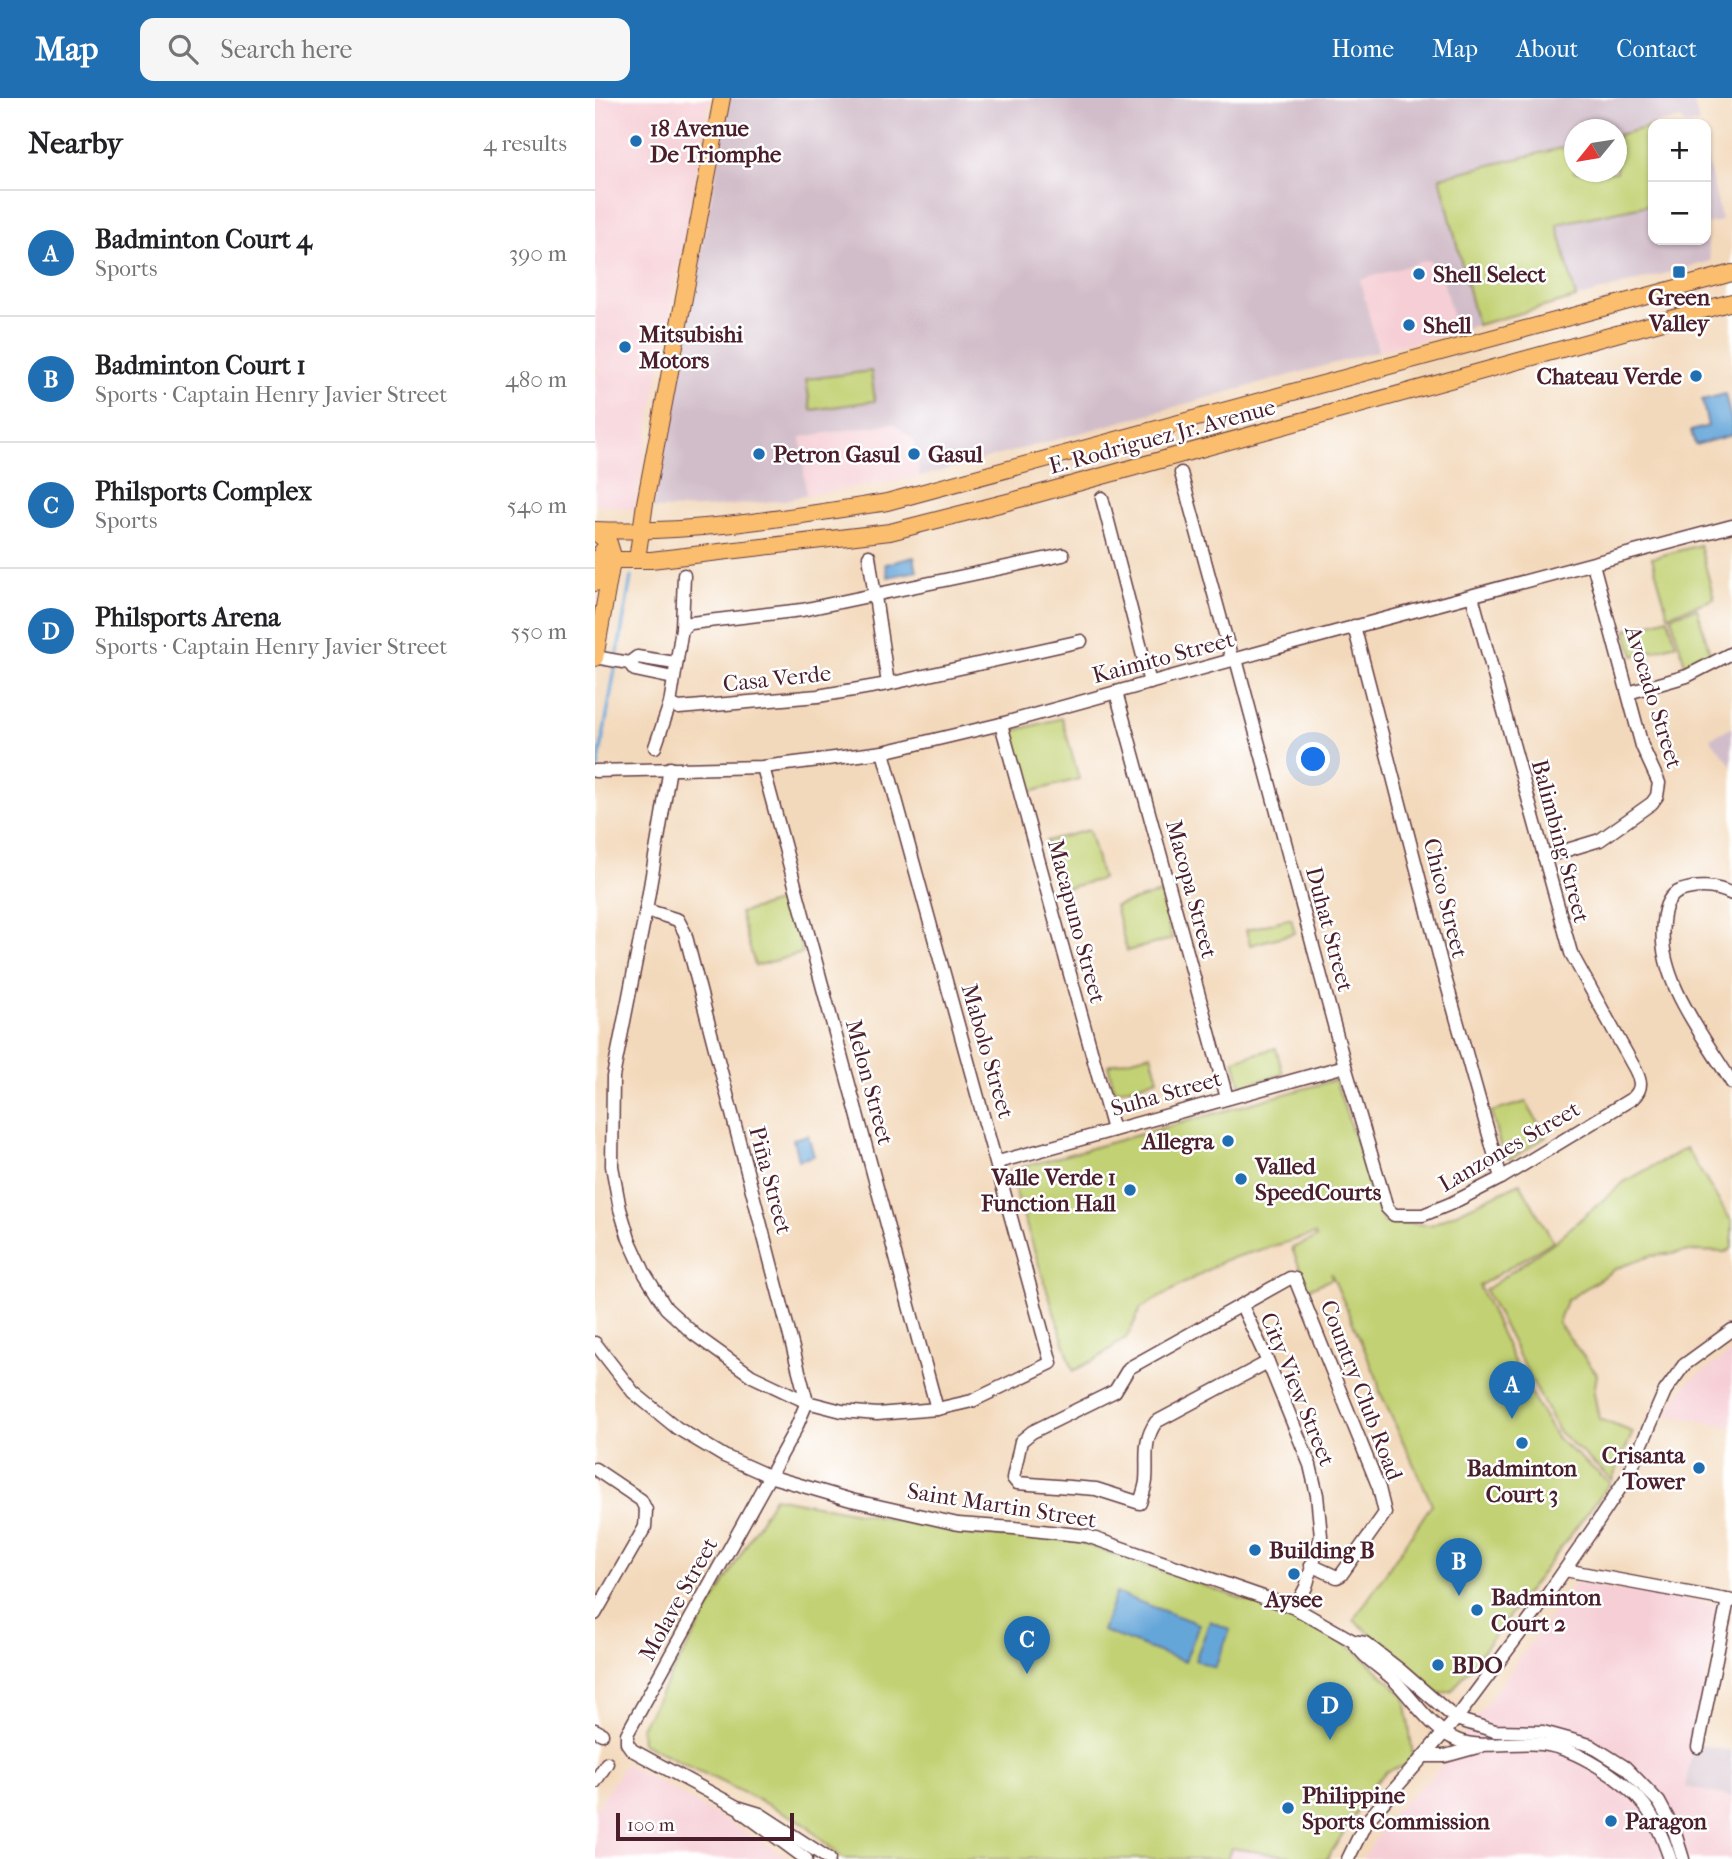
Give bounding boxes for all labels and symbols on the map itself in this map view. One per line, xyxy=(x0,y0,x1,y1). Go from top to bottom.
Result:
place label: 18 Avenue De Triomphe xyxy=(650,115,782,168)
north arrow xyxy=(1564,119,1627,182)
marker: 18 Avenue De Triomphe xyxy=(628,133,644,149)
place label: Shell Select xyxy=(1433,261,1546,288)
marker: Green Valley xyxy=(1671,264,1687,280)
marker: Shell Select xyxy=(1411,266,1427,282)
place label: Green Valley xyxy=(1648,284,1711,337)
place label: Shell xyxy=(1423,312,1472,339)
marker: Shell xyxy=(1401,317,1417,333)
place label: Mitsubishi Motors xyxy=(639,321,743,374)
marker: Mitsubishi Motors xyxy=(617,339,633,355)
place label: Chateau Verde xyxy=(1536,363,1683,390)
marker: Chateau Verde xyxy=(1688,368,1704,384)
street label: E. Rodriguez Jr. Avenue xyxy=(1046,393,1278,480)
place label: Petron Gasul xyxy=(773,441,901,468)
place label: Gasul xyxy=(928,441,983,468)
marker: Petron Gasul xyxy=(751,446,767,462)
marker: Gasul xyxy=(906,446,922,462)
street label: Avocado Street xyxy=(1619,622,1688,772)
street label: Kaimito Street xyxy=(1089,626,1237,689)
street label: Casa Verde xyxy=(722,659,832,698)
your location xyxy=(1296,742,1330,776)
street label: Balimbing Street xyxy=(1526,757,1595,926)
street label: Macopa Street xyxy=(1160,817,1223,961)
street label: Chico Street xyxy=(1418,835,1473,961)
street label: Macapuno Street xyxy=(1042,836,1111,1006)
street label: Duhat Street xyxy=(1300,864,1359,994)
street label: Mabolo Street xyxy=(955,981,1020,1122)
street label: Melon Street xyxy=(840,1016,899,1148)
street label: Suha Street xyxy=(1108,1065,1225,1122)
street label: Lanzones Street xyxy=(1434,1095,1585,1198)
street label: Piña Street xyxy=(743,1123,798,1237)
place label: Allegra xyxy=(1140,1128,1215,1155)
marker: Allegra xyxy=(1220,1133,1236,1149)
place label: Valled SpeedCourts xyxy=(1254,1153,1382,1206)
place label: Valle Verde 1 Function Hall xyxy=(980,1164,1117,1217)
marker: Valled SpeedCourts xyxy=(1233,1171,1249,1187)
marker: Valle Verde 1 Function Hall xyxy=(1122,1182,1138,1198)
street label: Country Club Road xyxy=(1315,1296,1409,1485)
street label: City View Street xyxy=(1255,1309,1341,1470)
pin: A xyxy=(1489,1361,1535,1419)
marker: Badminton Court 3 xyxy=(1514,1435,1530,1451)
place label: Crisanta Tower xyxy=(1602,1442,1686,1495)
place label: Badminton Court 3 xyxy=(1467,1455,1578,1508)
marker: Crisanta Tower xyxy=(1691,1460,1707,1476)
street label: Saint Martin Street xyxy=(905,1477,1098,1534)
street label: Molave Street xyxy=(633,1533,723,1666)
place label: Building B xyxy=(1269,1537,1375,1564)
pin: B xyxy=(1436,1538,1482,1596)
marker: Building B xyxy=(1247,1542,1263,1558)
marker: Aysee xyxy=(1286,1566,1302,1582)
place label: Badminton Court 2 xyxy=(1491,1584,1602,1637)
place label: Aysee xyxy=(1263,1586,1323,1613)
marker: Badminton Court 2 xyxy=(1469,1602,1485,1618)
pin: C xyxy=(1004,1616,1050,1674)
place label: BDO xyxy=(1452,1652,1503,1679)
marker: BDO xyxy=(1430,1657,1446,1673)
pin: D xyxy=(1307,1682,1353,1740)
place label: Philippine Sports Commission xyxy=(1302,1782,1491,1835)
marker: Philippine Sports Commission xyxy=(1280,1800,1296,1816)
place label: Paragon xyxy=(1625,1808,1707,1835)
scale bar xyxy=(616,1810,795,1842)
marker: Paragon xyxy=(1603,1813,1619,1829)

